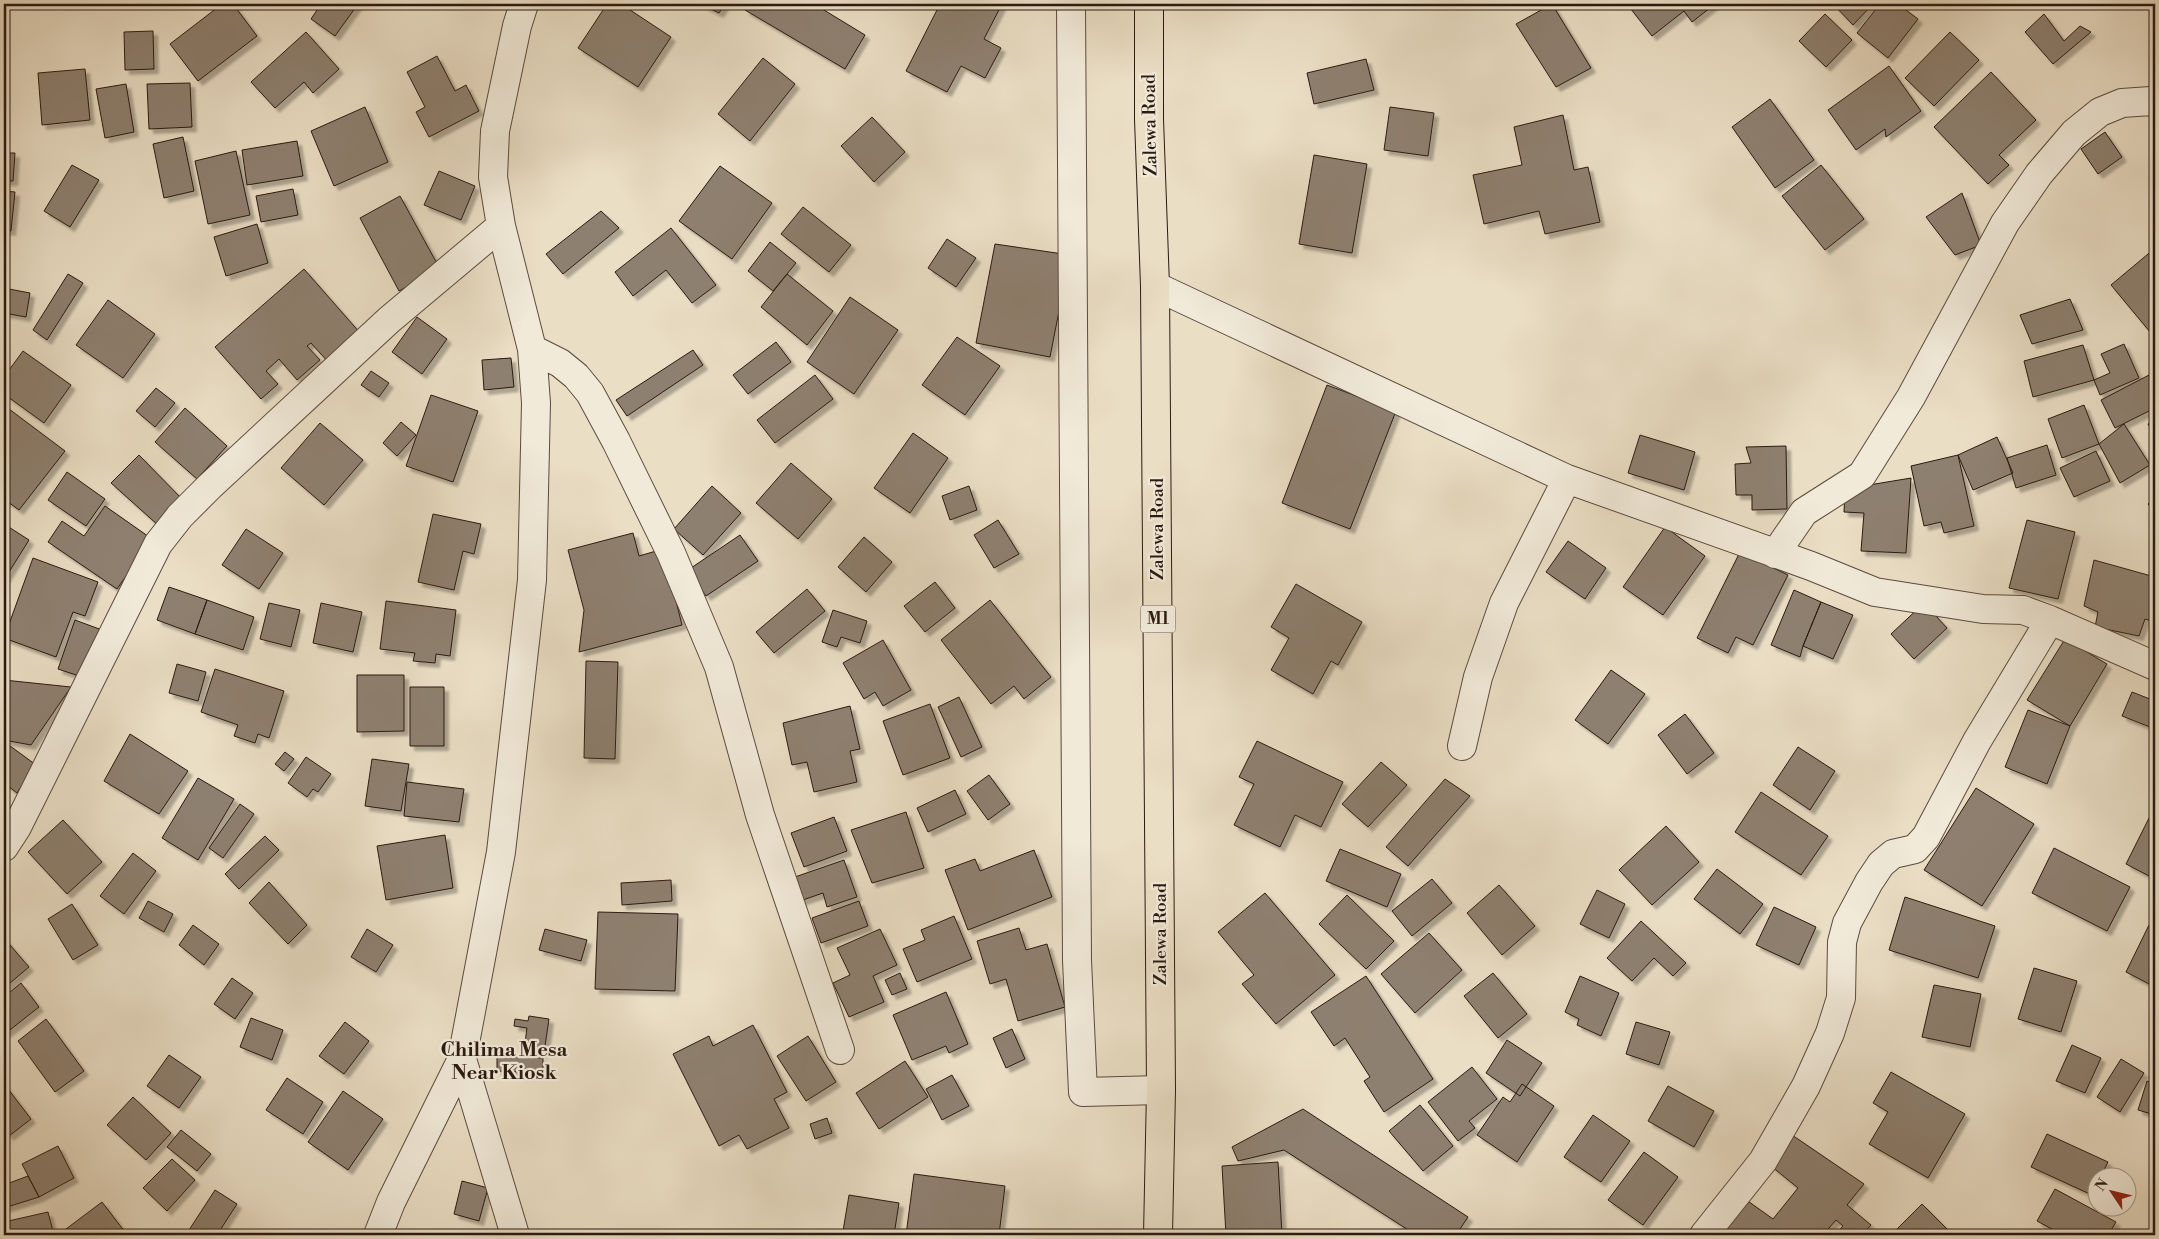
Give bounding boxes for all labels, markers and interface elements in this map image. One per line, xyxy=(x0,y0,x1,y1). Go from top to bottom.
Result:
street label: Zalewa Road xyxy=(1138,73,1162,176)
street label: Zalewa Road xyxy=(1146,477,1169,580)
road number: M1 xyxy=(1140,606,1176,632)
street label: Zalewa Road xyxy=(1149,882,1172,985)
district label: Chilima Mesa Near Kiosk xyxy=(441,1038,568,1086)
north arrow xyxy=(2086,1166,2136,1216)
text: N xyxy=(2092,1175,2113,1195)

